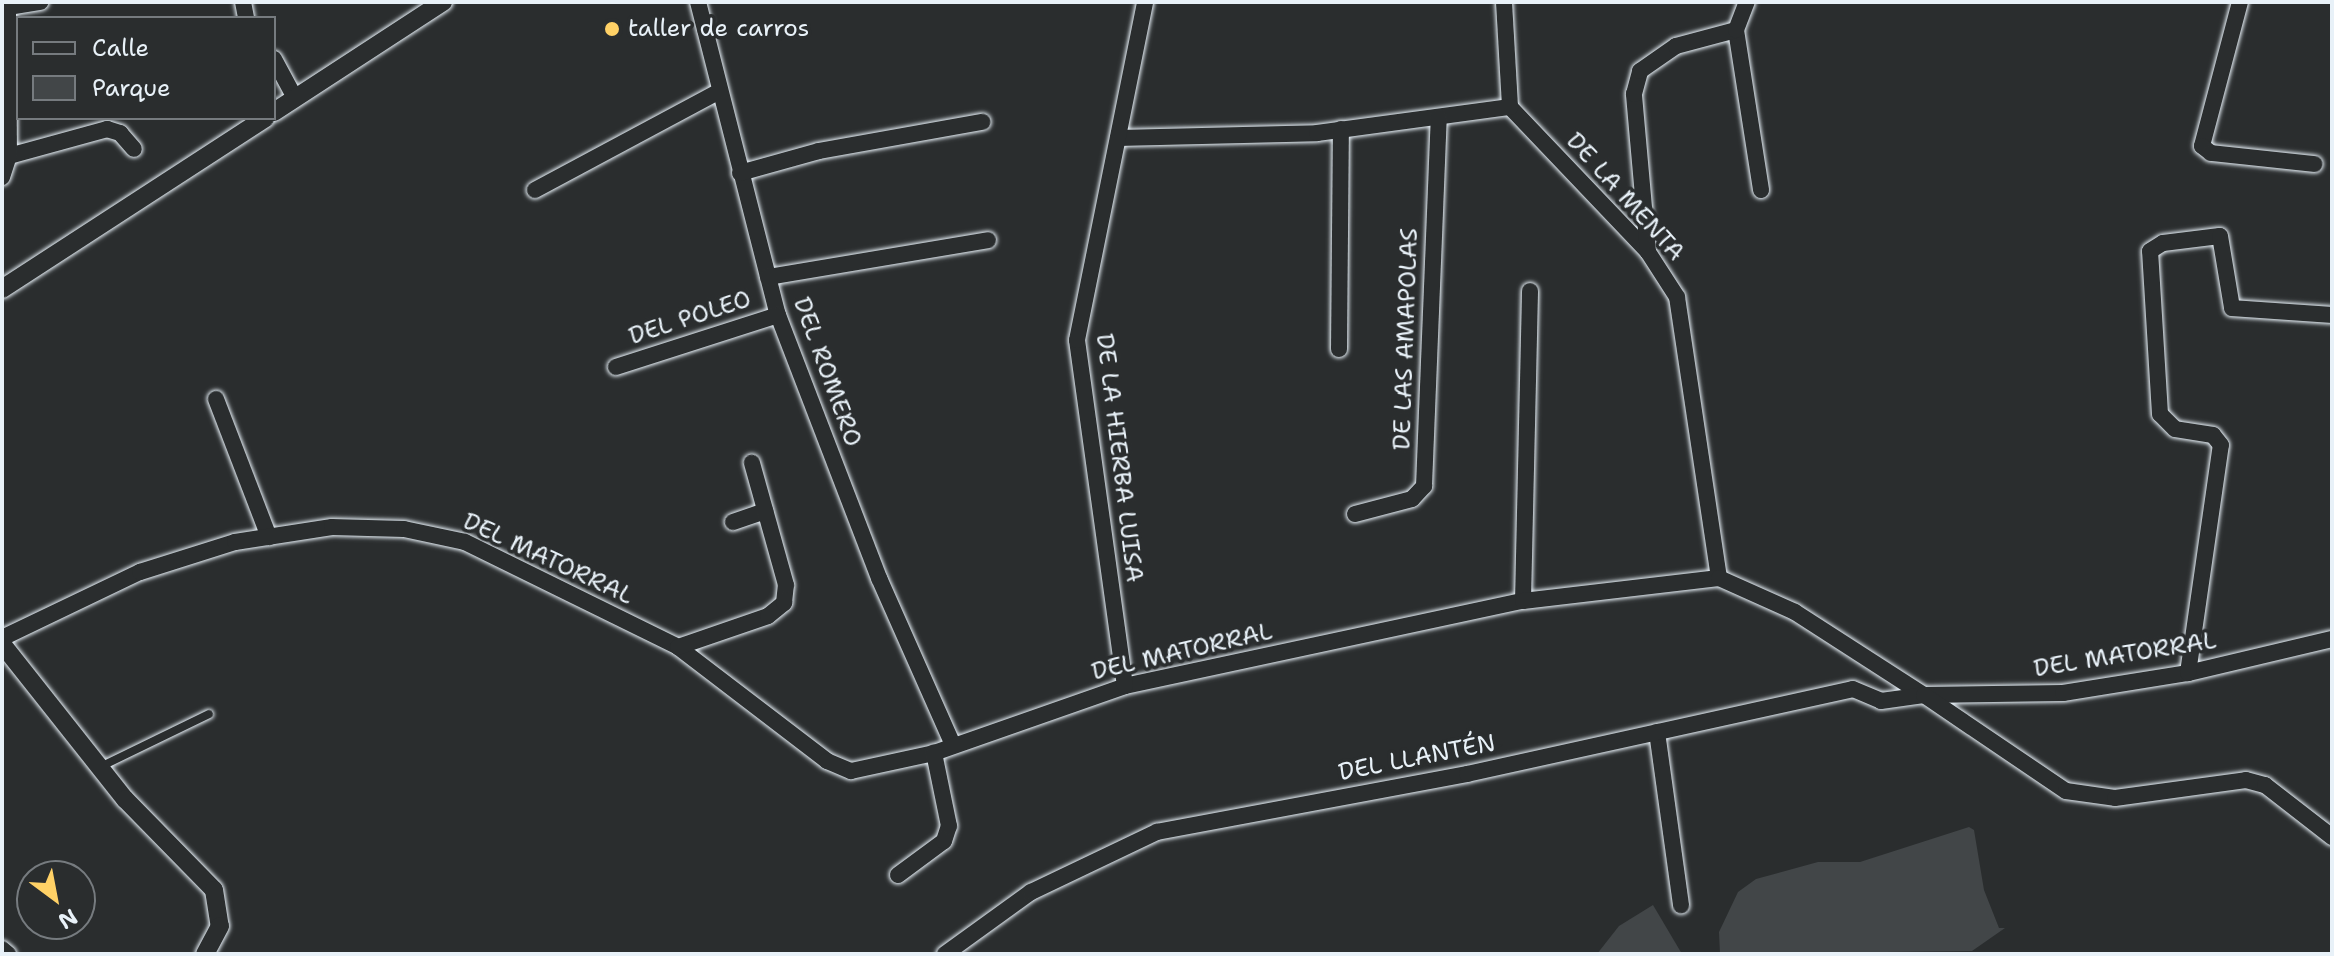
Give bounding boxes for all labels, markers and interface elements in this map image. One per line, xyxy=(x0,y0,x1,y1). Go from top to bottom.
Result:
place label: taller de carros xyxy=(628,15,809,43)
legend xyxy=(16,16,276,120)
marker: taller de carros xyxy=(603,20,621,38)
text: Calle xyxy=(92,32,149,64)
text: Parque xyxy=(92,72,171,104)
street label: DE LA MENTA xyxy=(1560,127,1690,267)
street label: DE LAS AMAPOLAS xyxy=(1388,227,1424,451)
street label: DEL POLEO xyxy=(625,285,755,351)
street label: DEL ROMERO xyxy=(787,293,867,451)
street label: DE LA HIERBA LUISA xyxy=(1089,332,1149,584)
street label: DEL MATORRAL xyxy=(458,507,638,611)
street label: DEL MATORRAL xyxy=(1089,617,1275,687)
street label: DEL MATORRAL xyxy=(2032,626,2218,684)
street label: DEL LLANTÉN xyxy=(1336,729,1498,787)
north arrow xyxy=(16,860,96,940)
text: N xyxy=(53,902,83,936)

